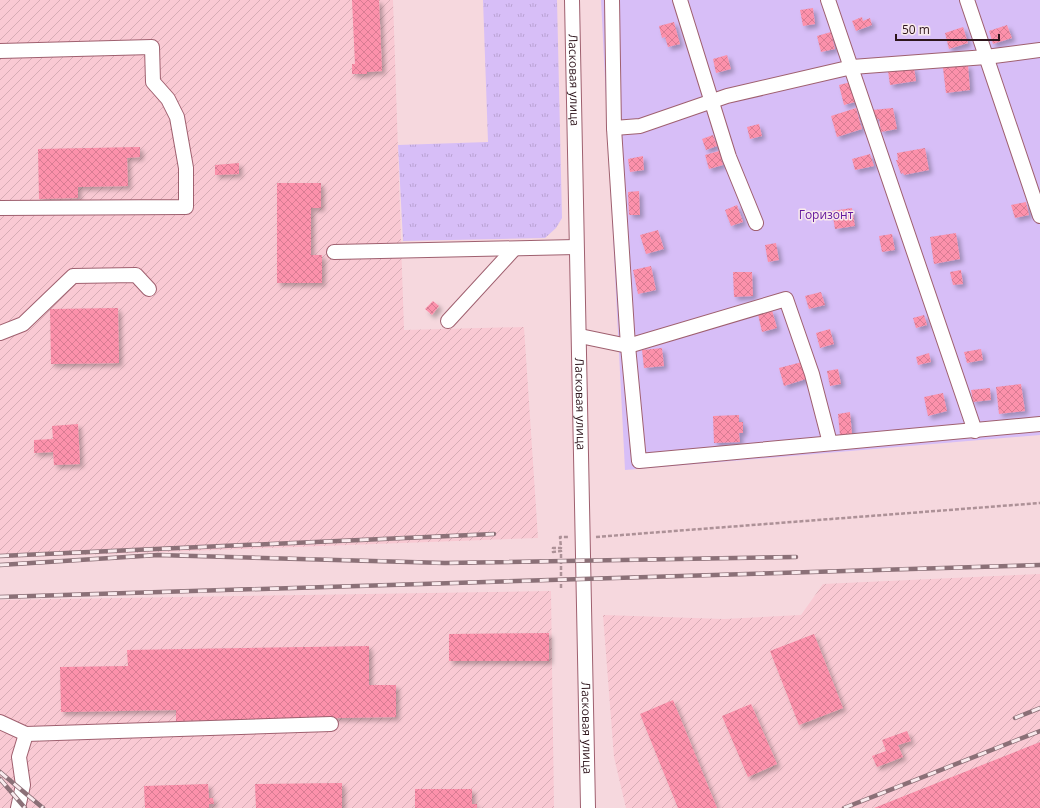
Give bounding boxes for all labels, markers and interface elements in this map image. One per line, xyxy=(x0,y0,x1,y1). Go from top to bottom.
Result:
scale bar xyxy=(896,16,999,42)
text: 50 m xyxy=(902,21,930,38)
street label: Ласковая улица xyxy=(565,34,583,126)
park label: Горизонт xyxy=(799,206,854,223)
street label: Ласковая улица xyxy=(571,358,590,450)
street label: Ласковая улица xyxy=(578,682,596,774)

